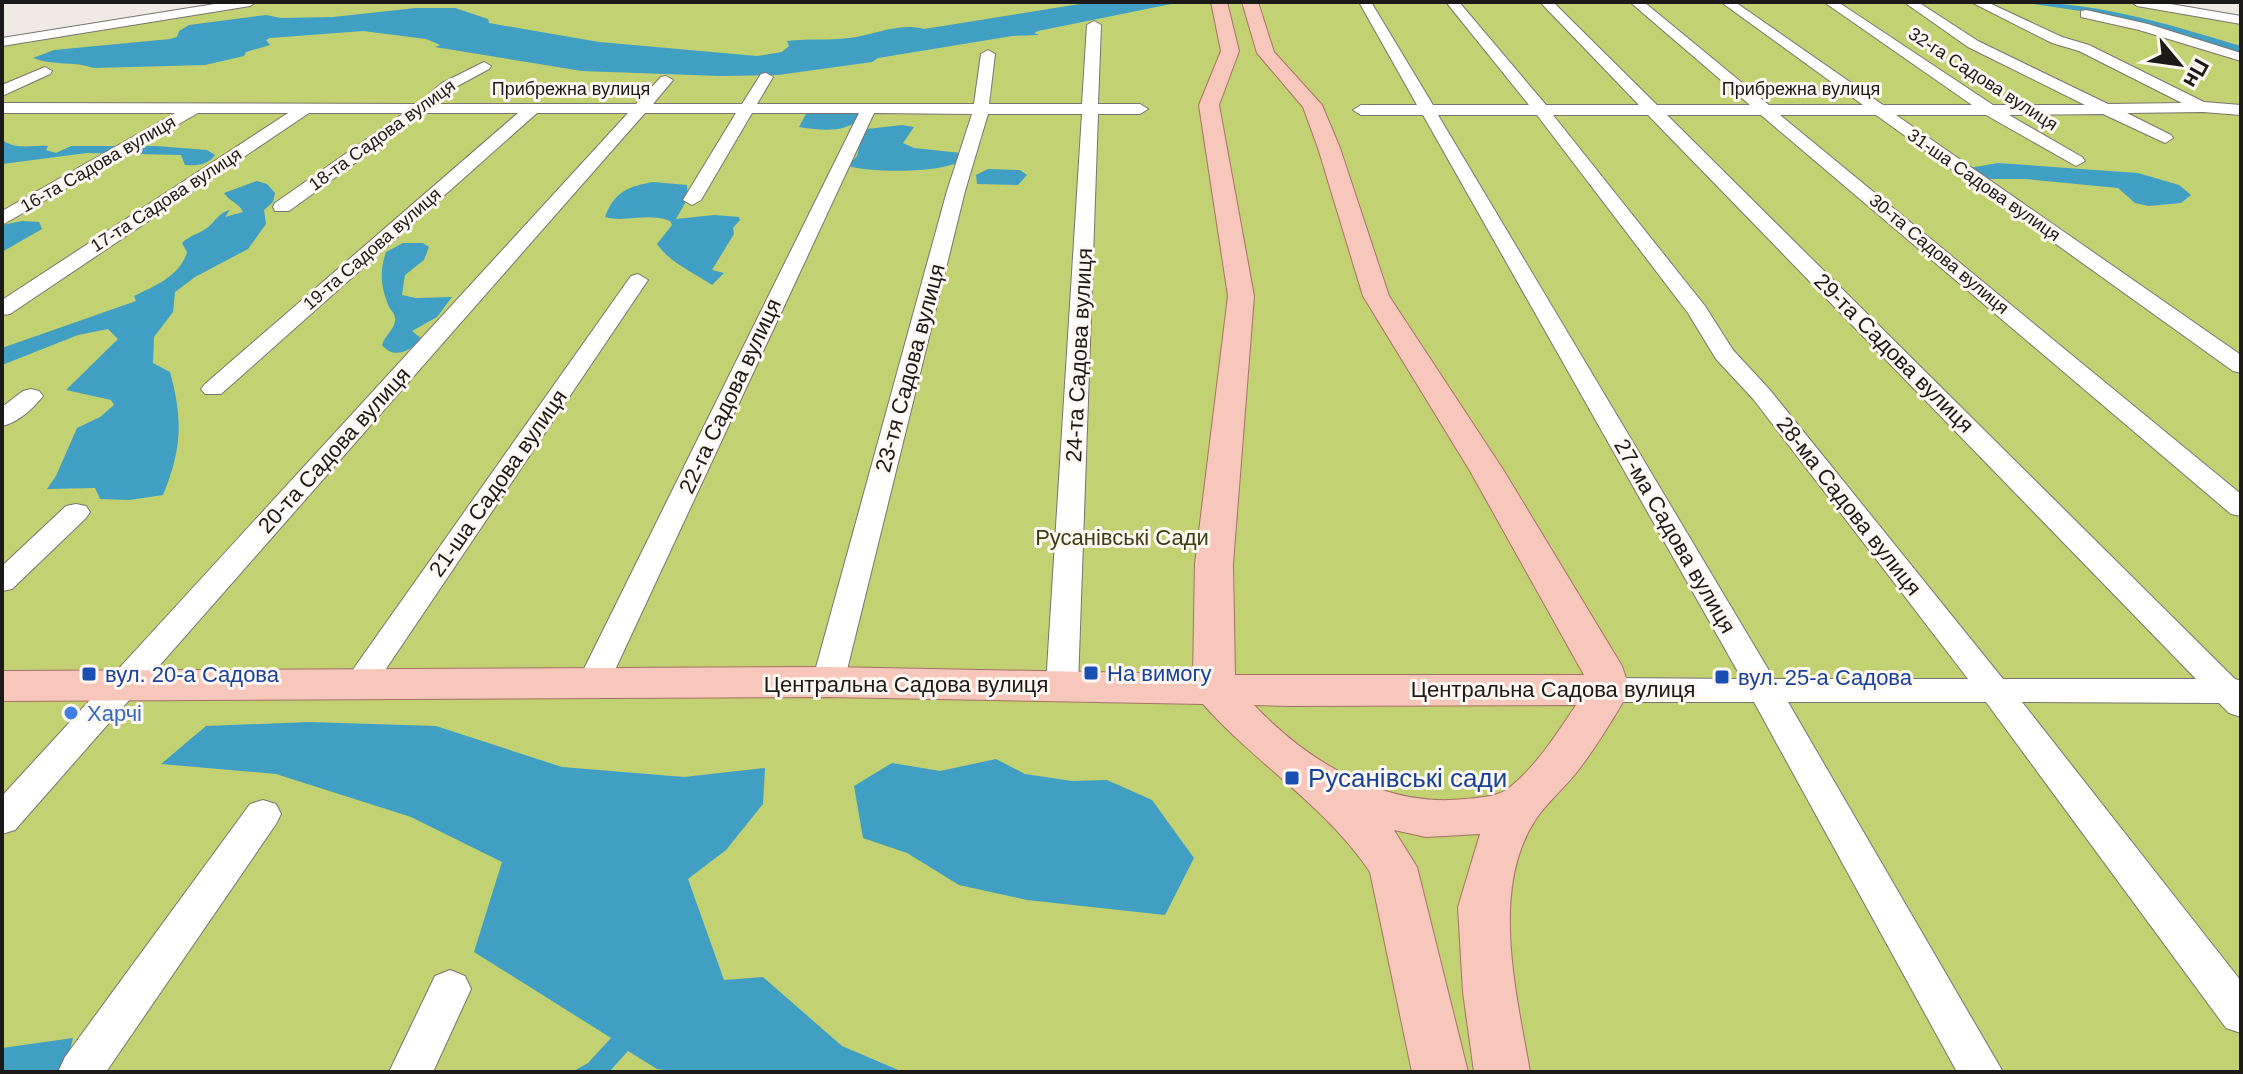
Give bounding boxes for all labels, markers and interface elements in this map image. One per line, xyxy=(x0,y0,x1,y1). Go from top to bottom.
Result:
street label: 32-га Садова вулиця xyxy=(1905,23,2061,135)
north arrow xyxy=(2139,24,2219,104)
text: Пн xyxy=(2178,55,2214,92)
street label: 18-та Садова вулиця xyxy=(305,75,459,195)
street label: Прибрежна вулиця xyxy=(492,79,650,99)
street label: Прибрежна вулиця xyxy=(1722,79,1880,99)
street label: 16-та Садова вулиця xyxy=(17,111,179,217)
street label: 31-ша Садова вулиця xyxy=(1904,125,2064,245)
street label: 17-та Садова вулиця xyxy=(87,144,245,256)
street label: 19-та Садова вулиця xyxy=(299,184,445,314)
street label: 30-та Садова вулиця xyxy=(1865,190,2013,318)
street label: 24-та Садова вулиця xyxy=(1061,247,1097,463)
street label: 23-тя Садова вулиця xyxy=(870,261,950,475)
street label: 29-та Садова вулиця xyxy=(1809,268,1979,438)
street label: 22-га Садова вулиця xyxy=(674,295,786,497)
street label: 20-та Садова вулиця xyxy=(253,362,415,538)
street label: 21-ша Садова вулиця xyxy=(424,385,572,581)
street label: 28-ма Садова вулиця xyxy=(1771,412,1927,600)
street label: 27-ма Садова вулиця xyxy=(1609,435,1741,637)
park label: Русанівські Сади xyxy=(1035,525,1209,550)
place label: На вимогу xyxy=(1107,661,1212,686)
place label: вул. 20-а Садова xyxy=(105,662,280,687)
marker: На вимогу xyxy=(1082,664,1100,682)
marker: вул. 20-а Садова xyxy=(80,665,98,683)
place label: вул. 25-а Садова xyxy=(1738,665,1913,690)
marker: вул. 25-а Садова xyxy=(1713,668,1731,686)
street label: Центральна Садова вулиця xyxy=(764,672,1048,697)
street label: Центральна Садова вулиця xyxy=(1411,677,1695,702)
place label: Харчі xyxy=(87,701,142,726)
marker: Харчі xyxy=(62,704,80,722)
place label: Русанівські сади xyxy=(1308,763,1507,793)
marker: Русанівські сади xyxy=(1283,769,1301,787)

